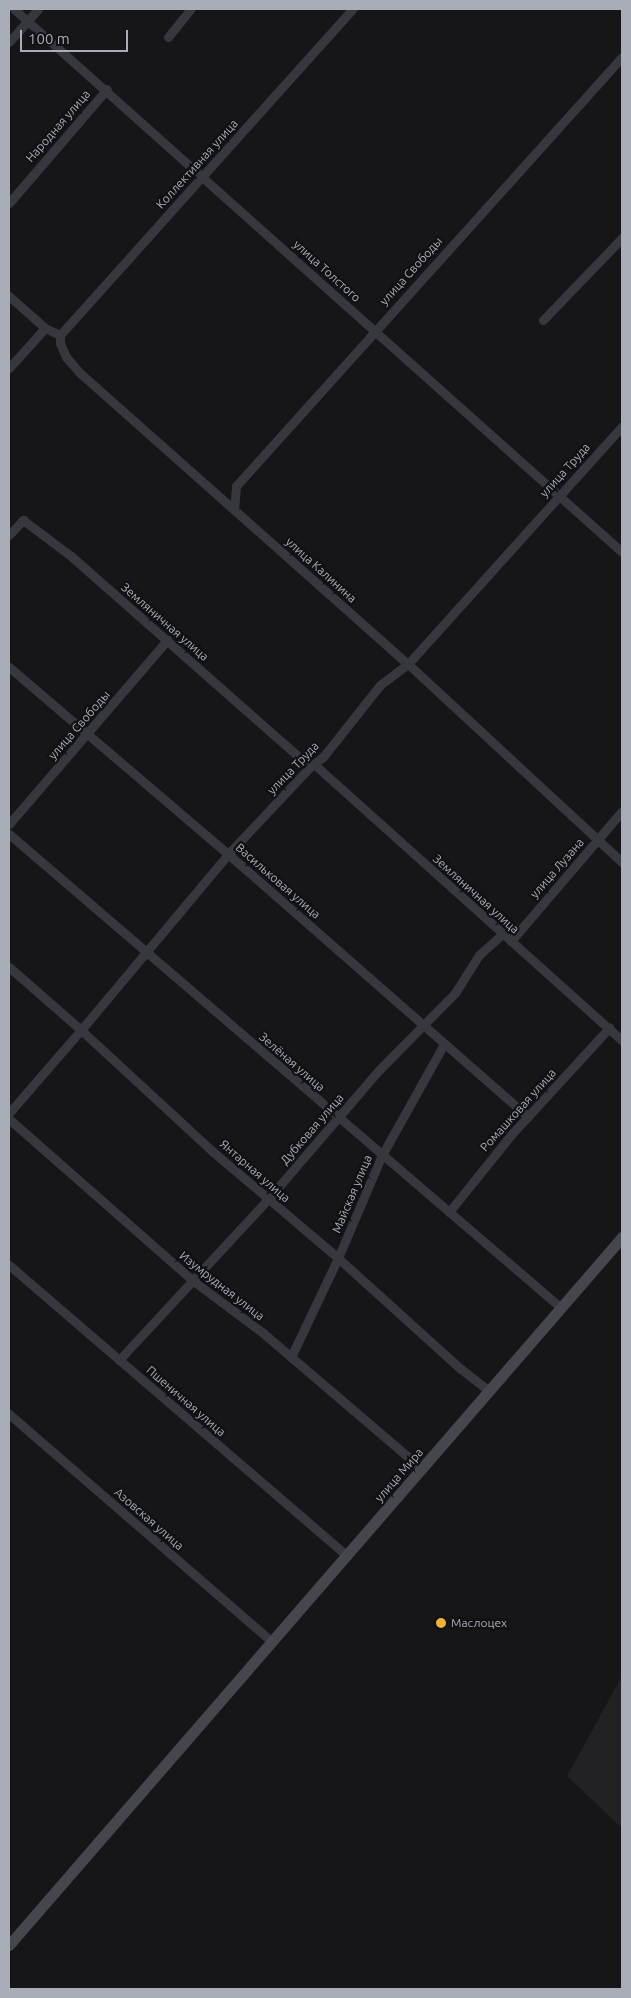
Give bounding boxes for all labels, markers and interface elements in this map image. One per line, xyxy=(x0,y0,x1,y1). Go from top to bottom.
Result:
scale bar xyxy=(22,20,130,52)
text: 100 m xyxy=(28,30,70,47)
street label: Народная улица xyxy=(23,87,93,165)
street label: Коллективная улица xyxy=(153,116,241,212)
street label: улица Свободы xyxy=(377,234,445,308)
street label: улица Толстого xyxy=(290,237,364,305)
street label: улица Труда xyxy=(537,440,593,500)
street label: улица Калинина xyxy=(283,534,359,606)
street label: Земляничная улица xyxy=(118,580,212,664)
street label: улица Свободы xyxy=(45,688,113,762)
street label: улица Труда xyxy=(264,739,322,797)
street label: улица Лузана xyxy=(527,835,587,901)
street label: Васильковая улица xyxy=(233,840,323,922)
street label: Земляничная улица xyxy=(430,851,522,937)
street label: Зелёная улица xyxy=(256,1030,328,1094)
street label: Ромашковая улица xyxy=(477,1066,559,1154)
street label: Дубковая улица xyxy=(277,1091,347,1167)
street label: Янтарная улица xyxy=(217,1137,293,1205)
street label: Майская улица xyxy=(329,1153,375,1235)
street label: Изумрудная улица xyxy=(177,1248,267,1324)
street label: Пшеничная улица xyxy=(143,1363,229,1439)
street label: улица Мира xyxy=(372,1445,426,1505)
street label: Азовская улица xyxy=(111,1485,187,1553)
place label: Маслоцех xyxy=(451,1616,507,1630)
marker: Маслоцех xyxy=(435,1617,447,1629)

